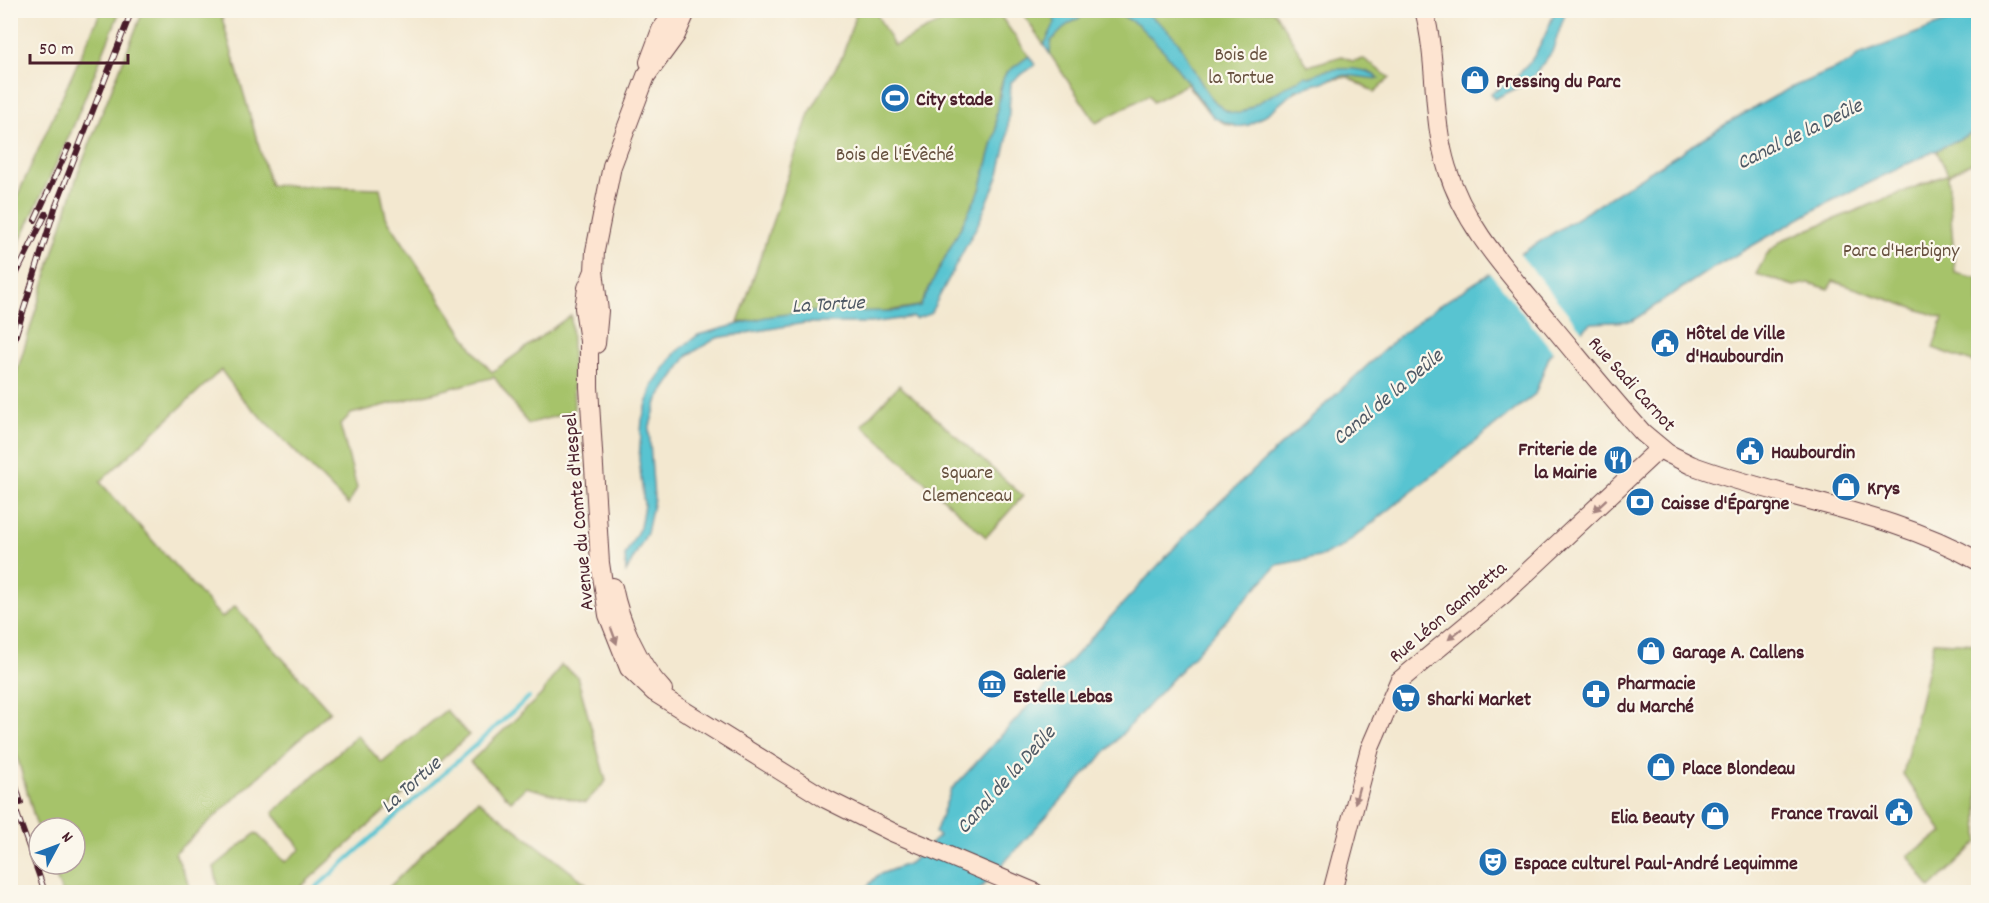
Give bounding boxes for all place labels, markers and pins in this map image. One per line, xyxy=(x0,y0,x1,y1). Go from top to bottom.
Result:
shop icon: Pressing du Parc xyxy=(1459,64,1491,96)
place label: Pressing du Parc xyxy=(1496,69,1621,97)
sports icon: City stade xyxy=(879,82,911,114)
place label: City stade xyxy=(916,87,993,115)
place label: Hôtel de Ville d'Haubourdin xyxy=(1686,321,1785,372)
public building icon: Hôtel de Ville d'Haubourdin xyxy=(1649,327,1681,359)
public building icon: Haubourdin xyxy=(1734,435,1766,467)
place label: Friterie de la Mairie xyxy=(1518,437,1597,488)
place label: Haubourdin xyxy=(1771,440,1855,468)
restaurant icon: Friterie de la Mairie xyxy=(1602,444,1634,476)
shop icon: Krys xyxy=(1830,471,1862,503)
place label: Krys xyxy=(1867,476,1900,504)
bank icon: Caisse d'Épargne xyxy=(1624,486,1656,518)
place label: Caisse d'Épargne xyxy=(1661,491,1790,519)
shop icon: Garage A. Callens xyxy=(1635,635,1667,667)
place label: Garage A. Callens xyxy=(1672,640,1804,668)
place label: Galerie Estelle Lebas xyxy=(1013,661,1113,712)
museum icon: Galerie Estelle Lebas xyxy=(976,668,1008,700)
place label: Pharmacie du Marché xyxy=(1617,671,1696,722)
pharmacy icon: Pharmacie du Marché xyxy=(1580,678,1612,710)
supermarket icon: Sharki Market xyxy=(1390,682,1422,714)
place label: Sharki Market xyxy=(1427,687,1532,715)
shop icon: Place Blondeau xyxy=(1645,751,1677,783)
place label: Place Blondeau xyxy=(1682,756,1795,784)
public building icon: France Travail xyxy=(1883,796,1915,828)
shop icon: Elia Beauty xyxy=(1699,800,1731,832)
place label: France Travail xyxy=(1771,801,1878,829)
place label: Elia Beauty xyxy=(1611,805,1695,833)
theatre icon: Espace culturel Paul-André Lequimme xyxy=(1477,846,1509,878)
place label: Espace culturel Paul-André Lequimme xyxy=(1514,851,1798,879)

